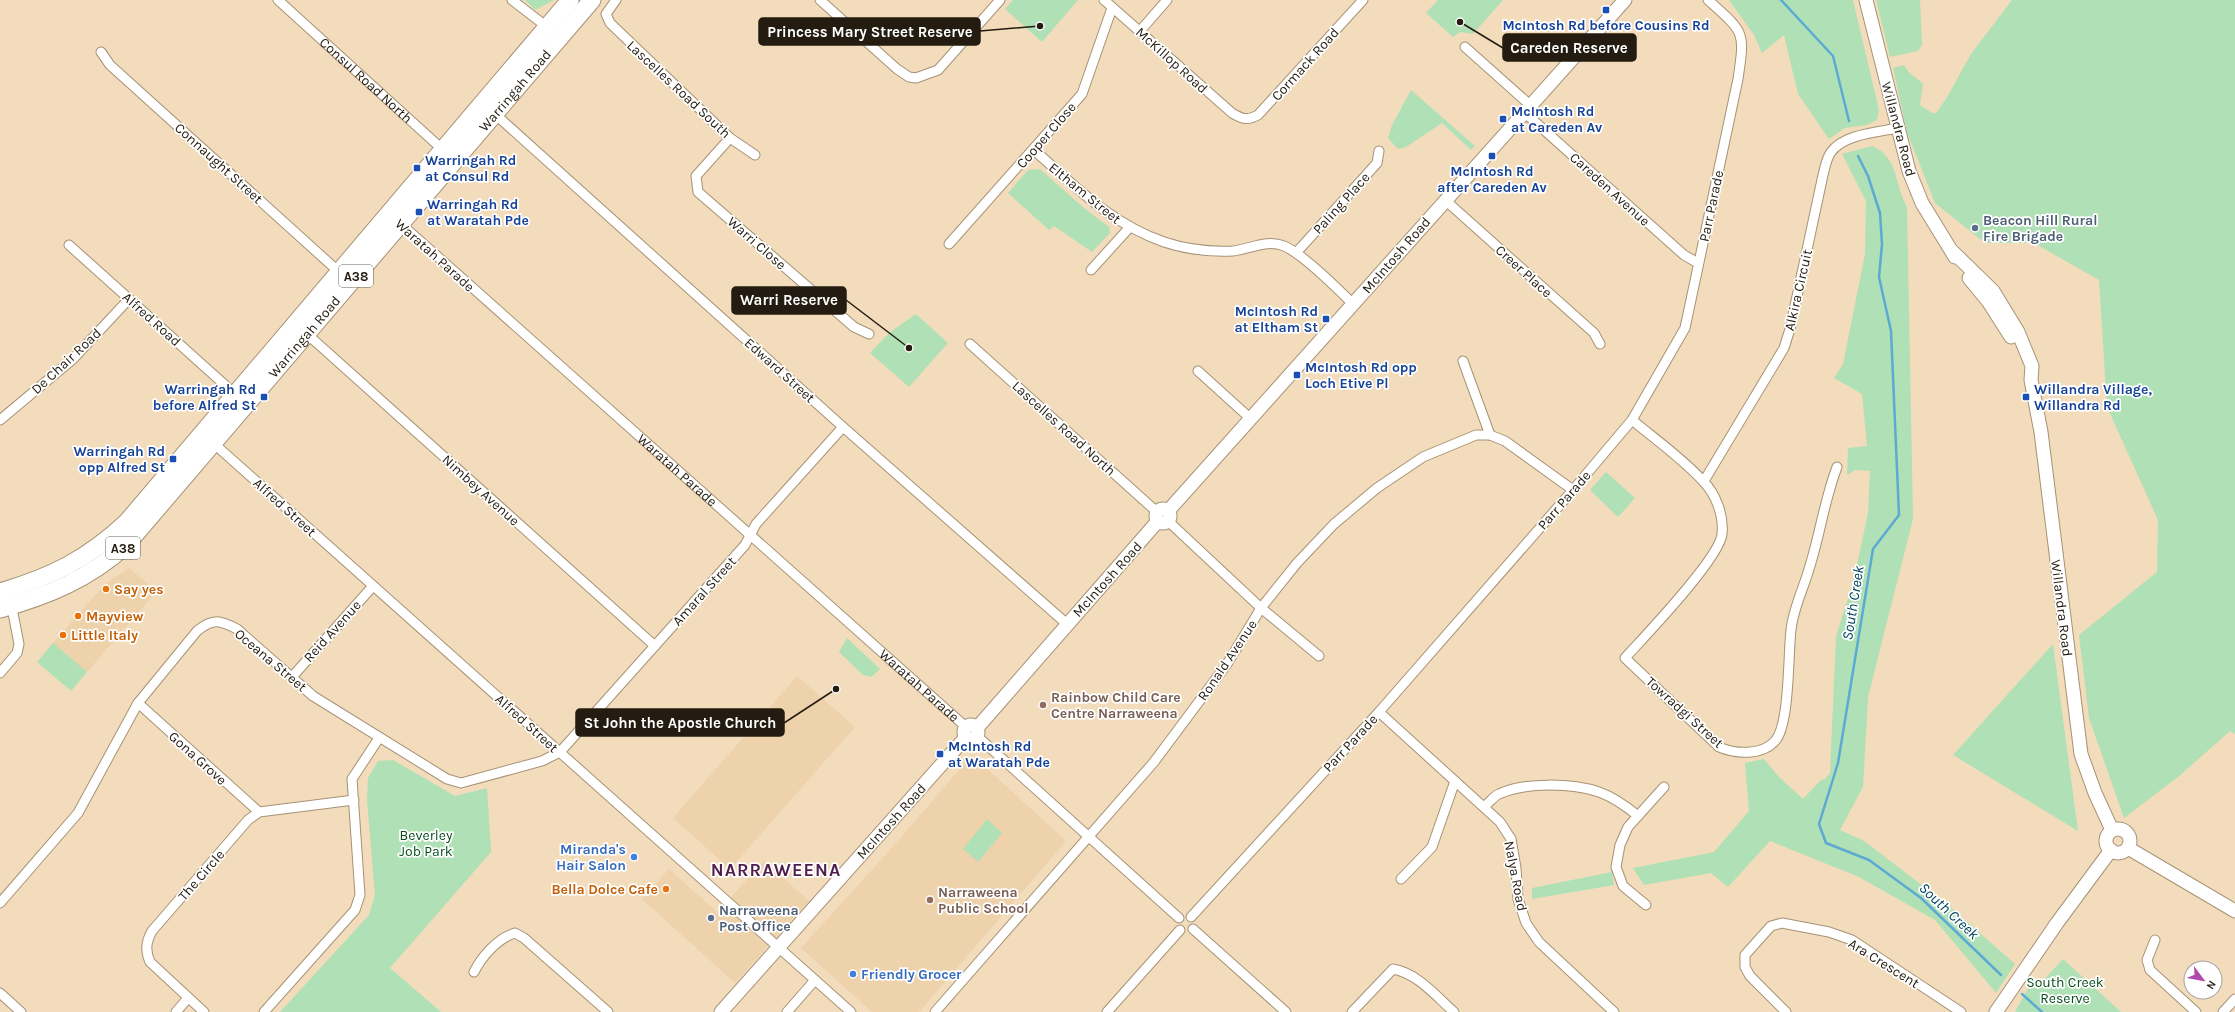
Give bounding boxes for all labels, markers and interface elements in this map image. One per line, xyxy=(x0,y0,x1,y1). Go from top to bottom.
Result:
marker: McIntosh Rd before Cousins Rd xyxy=(1601,5,1611,15)
place label: McIntosh Rd before Cousins Rd xyxy=(1502,17,1710,34)
callout: Princess Mary Street Reserve xyxy=(759,18,980,45)
text: Princess Mary Street Reserve xyxy=(767,23,973,41)
street label: McKillop Road xyxy=(1132,24,1211,97)
street label: Cormack Road xyxy=(1268,24,1343,104)
street label: Consul Road North xyxy=(316,34,416,127)
callout: Careden Reserve xyxy=(1503,34,1636,61)
street label: Lascelles Road South xyxy=(623,37,734,142)
text: Careden Reserve xyxy=(1510,39,1628,57)
street label: Warringah Road xyxy=(476,46,555,135)
street label: Willandra Road xyxy=(1878,80,1919,178)
street label: Cooper Close xyxy=(1013,99,1080,172)
place label: McIntosh Rd at Careden Av xyxy=(1511,103,1603,136)
marker: McIntosh Rd at Careden Av xyxy=(1498,114,1508,124)
street label: Connaught Street xyxy=(171,119,266,207)
street label: Careden Avenue xyxy=(1566,149,1653,230)
marker: McIntosh Rd after Careden Av xyxy=(1487,151,1497,161)
place label: Warringah Rd at Consul Rd xyxy=(425,152,516,185)
street label: Eltham Street xyxy=(1045,159,1124,228)
marker: Warringah Rd at Consul Rd xyxy=(412,163,422,173)
place label: McIntosh Rd after Careden Av xyxy=(1437,163,1547,196)
street label: Paling Place xyxy=(1309,169,1373,238)
street label: Parr Parade xyxy=(1696,169,1727,243)
place label: Warringah Rd at Waratah Pde xyxy=(427,196,529,229)
marker: Warringah Rd at Waratah Pde xyxy=(414,207,424,217)
place label: Beacon Hill Rural Fire Brigade xyxy=(1983,212,2098,245)
street label: Warri Close xyxy=(724,213,789,273)
street label: McIntosh Road xyxy=(1359,214,1434,297)
street label: Waratah Parade xyxy=(391,215,478,295)
marker: Beacon Hill Rural Fire Brigade xyxy=(1970,223,1980,233)
street label: Creer Place xyxy=(1492,242,1555,301)
street label: Alkira Circuit xyxy=(1781,248,1816,332)
road number: A38 xyxy=(339,265,373,287)
callout: Warri Reserve xyxy=(732,287,846,314)
street label: Alfred Road xyxy=(119,289,184,350)
text: Warri Reserve xyxy=(740,291,838,309)
street label: Warringah Road xyxy=(265,292,344,381)
place label: McIntosh Rd at Eltham St xyxy=(1235,303,1318,336)
marker: McIntosh Rd at Eltham St xyxy=(1321,314,1331,324)
street label: De Chair Road xyxy=(28,325,105,398)
street label: Edward Street xyxy=(741,334,818,407)
place label: McIntosh Rd opp Loch Etive Pl xyxy=(1305,359,1417,392)
marker: McIntosh Rd opp Loch Etive Pl xyxy=(1292,370,1302,380)
street label: Lascelles Road North xyxy=(1008,377,1119,479)
place label: Warringah Rd before Alfred St xyxy=(153,381,256,414)
place label: Willandra Village, Willandra Rd xyxy=(2034,381,2152,414)
marker: Warringah Rd before Alfred St xyxy=(259,392,269,402)
marker: Willandra Village, Willandra Rd xyxy=(2021,392,2031,402)
street label: Waratah Parade xyxy=(634,430,720,510)
place label: Warringah Rd opp Alfred St xyxy=(74,443,165,476)
street label: Nimbey Avenue xyxy=(438,451,523,530)
marker: Warringah Rd opp Alfred St xyxy=(168,454,178,464)
street label: Parr Parade xyxy=(1534,467,1595,533)
street label: Alfred Street xyxy=(250,475,320,540)
road number: A38 xyxy=(106,537,140,559)
street label: McIntosh Road xyxy=(1069,538,1146,621)
street label: Amaral Street xyxy=(669,553,740,629)
street label: Willandra Road xyxy=(2047,559,2076,657)
water label: South Creek xyxy=(1838,564,1868,641)
place label: Say yes xyxy=(114,581,164,598)
marker: Say yes xyxy=(101,584,111,594)
street label: Reid Avenue xyxy=(300,597,365,666)
place label: Mayview xyxy=(86,608,144,625)
marker: Mayview xyxy=(73,611,83,621)
street label: Ronald Avenue xyxy=(1194,617,1261,704)
street label: Oceana Street xyxy=(231,625,310,696)
place label: Little Italy xyxy=(71,627,138,644)
marker: Little Italy xyxy=(58,630,68,640)
street label: Waratah Parade xyxy=(876,646,962,726)
street label: Towradgi Street xyxy=(1642,673,1727,752)
place label: Rainbow Child Care Centre Narraweena xyxy=(1051,689,1181,722)
street label: Alfred Street xyxy=(492,691,562,756)
marker: Rainbow Child Care Centre Narraweena xyxy=(1038,700,1048,710)
callout: St John the Apostle Church xyxy=(576,709,784,736)
street label: Parr Parade xyxy=(1319,711,1381,776)
text: St John the Apostle Church xyxy=(584,714,776,732)
street label: Gona Grove xyxy=(165,728,230,789)
place label: McIntosh Rd at Waratah Pde xyxy=(948,738,1050,771)
marker: McIntosh Rd at Waratah Pde xyxy=(935,749,945,759)
street label: McIntosh Road xyxy=(853,780,930,863)
park label: Beverley Job Park xyxy=(399,827,453,860)
street label: Nalya Road xyxy=(1500,840,1531,913)
place label: Miranda's Hair Salon xyxy=(556,841,626,874)
street label: The Circle xyxy=(175,846,228,904)
marker: Miranda's Hair Salon xyxy=(629,852,639,862)
district label: NARRAWEENA xyxy=(711,859,841,881)
water label: South Creek xyxy=(1915,879,1983,943)
place label: Bella Dolce Cafe xyxy=(551,881,658,898)
marker: Bella Dolce Cafe xyxy=(661,884,671,894)
place label: Narraweena Public School xyxy=(938,884,1028,917)
marker: Narraweena Public School xyxy=(925,895,935,905)
place label: Narraweena Post Office xyxy=(719,902,799,935)
marker: Narraweena Post Office xyxy=(706,913,716,923)
street label: Ara Crescent xyxy=(1845,935,1922,992)
north arrow xyxy=(2183,960,2223,1000)
place label: Friendly Grocer xyxy=(861,966,962,983)
marker: Friendly Grocer xyxy=(848,969,858,979)
park label: South Creek Reserve xyxy=(2026,974,2104,1007)
text: N xyxy=(2203,978,2219,992)

